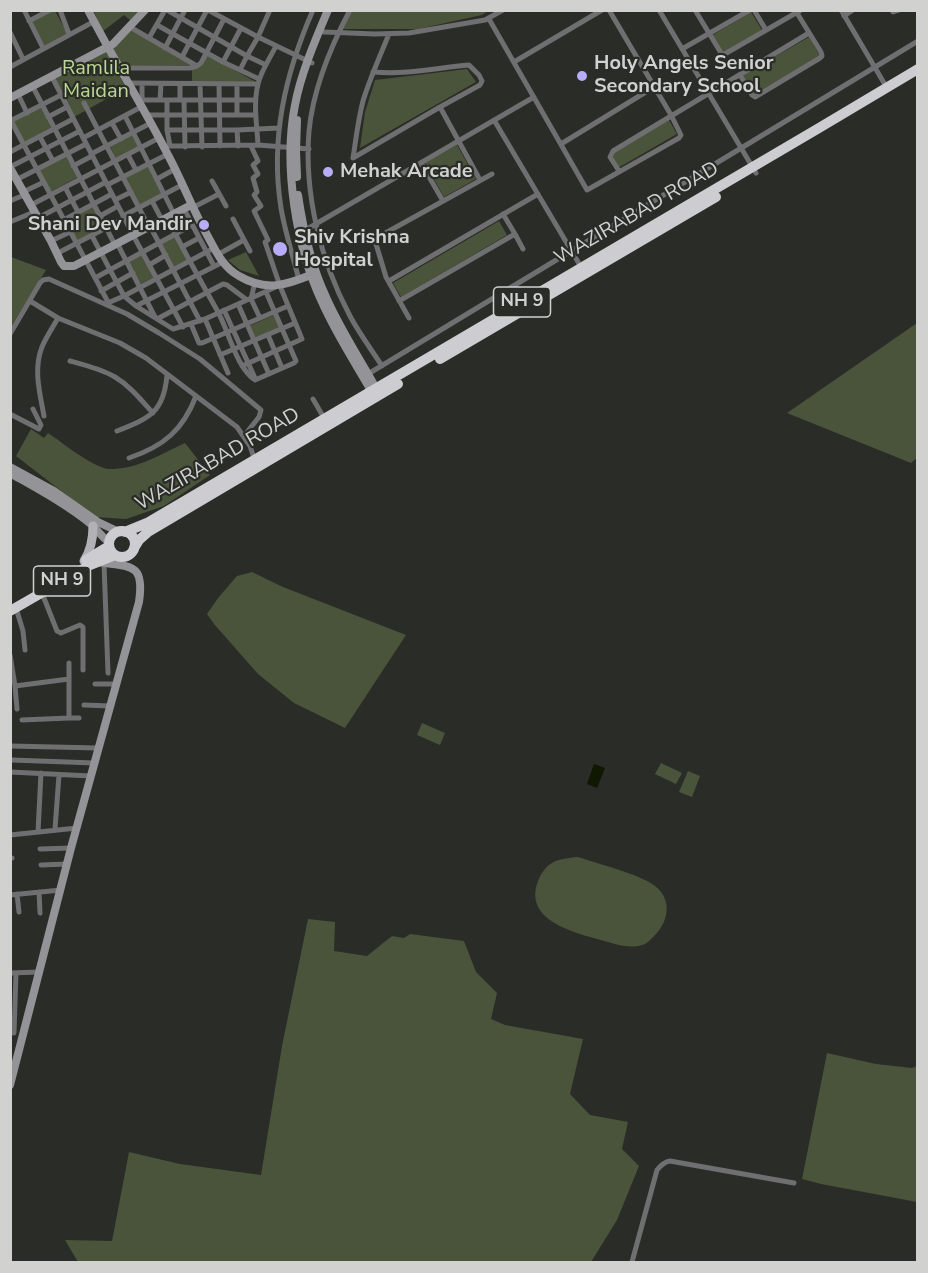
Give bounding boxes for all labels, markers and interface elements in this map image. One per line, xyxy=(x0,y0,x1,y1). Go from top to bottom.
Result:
place label: Holy Angels Senior Secondary School xyxy=(594,52,774,99)
park label: Ramlila Maidan xyxy=(62,57,130,104)
marker: Holy Angels Senior Secondary School xyxy=(575,69,589,83)
street label: WAZIRABAD ROAD xyxy=(551,157,723,271)
place label: Mehak Arcade xyxy=(340,160,473,184)
marker: Mehak Arcade xyxy=(321,165,335,179)
place label: Shani Dev Mandir xyxy=(28,213,192,237)
marker: Shani Dev Mandir xyxy=(197,218,211,232)
place label: Shiv Krishna Hospital xyxy=(294,226,410,273)
marker: Shiv Krishna Hospital xyxy=(271,240,289,258)
road number: NH 9 xyxy=(494,287,550,317)
street label: WAZIRABAD ROAD xyxy=(132,403,304,517)
road number: NH 9 xyxy=(34,566,90,596)

